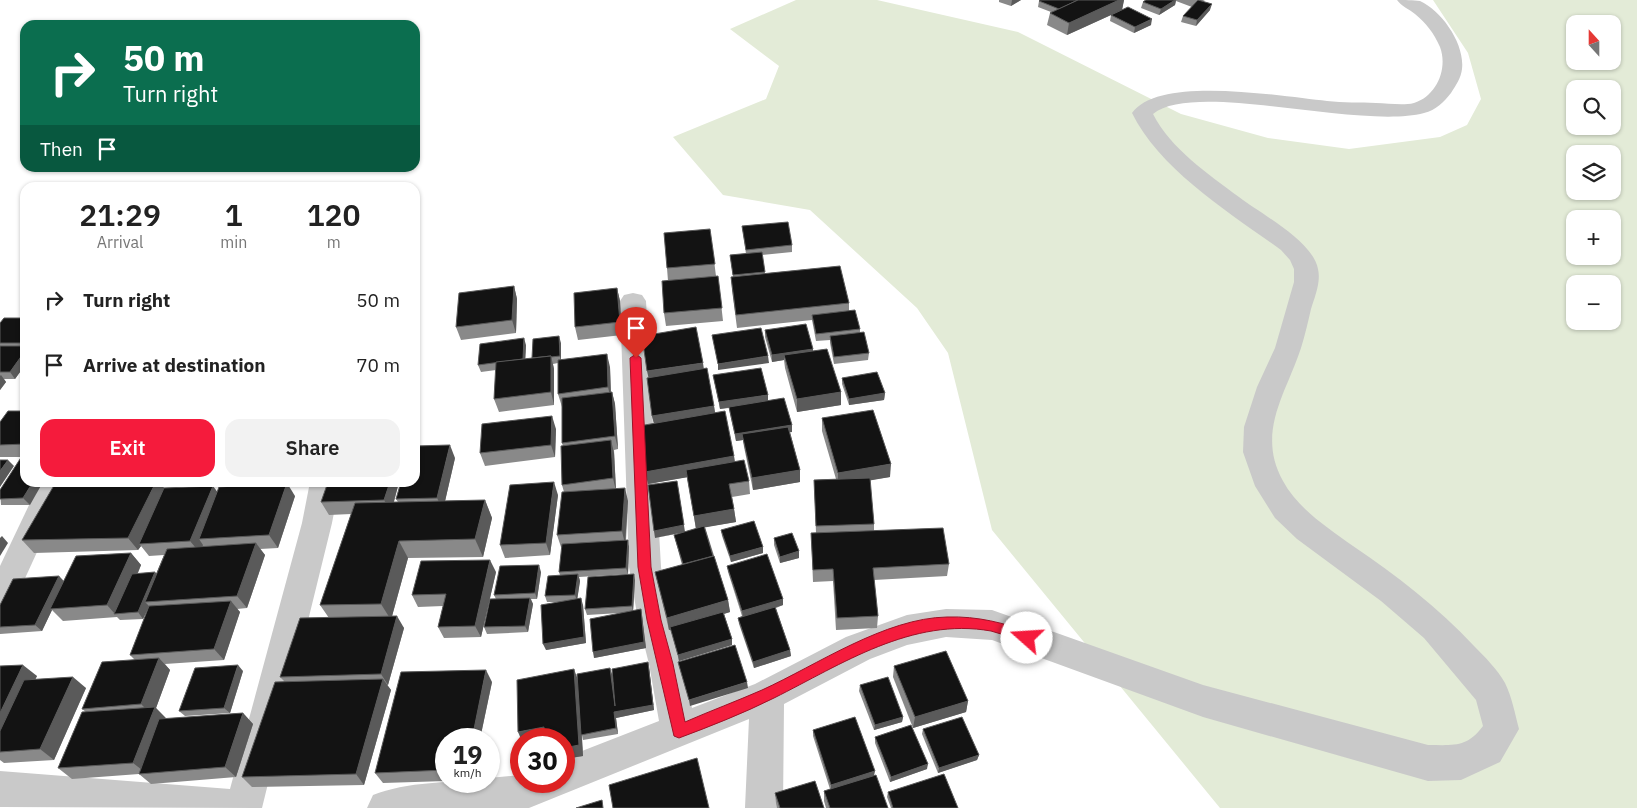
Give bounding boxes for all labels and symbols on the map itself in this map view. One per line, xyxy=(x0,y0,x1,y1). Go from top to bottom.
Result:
north arrow xyxy=(1566,15,1621,70)
pin xyxy=(615,307,657,358)
position arrow xyxy=(1000,611,1052,663)
speed limit sign: 30 xyxy=(510,728,575,793)

